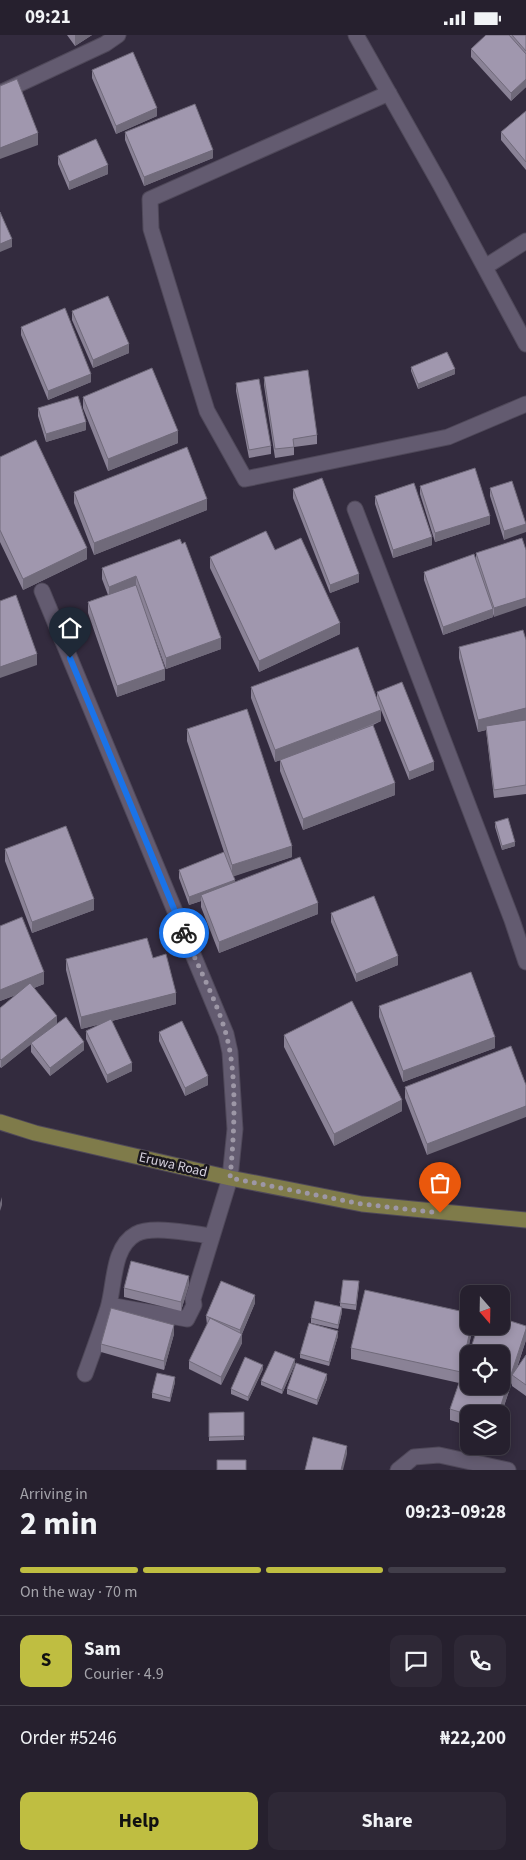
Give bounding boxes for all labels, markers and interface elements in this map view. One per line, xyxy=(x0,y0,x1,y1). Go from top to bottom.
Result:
text: 09:21 xyxy=(25,4,71,31)
pin xyxy=(49,607,91,658)
icon: home xyxy=(56,614,84,642)
courier xyxy=(159,908,209,958)
icon: bike xyxy=(170,919,198,947)
street label: Eruwa Road xyxy=(137,1147,209,1183)
pin xyxy=(419,1162,461,1213)
icon: bag xyxy=(426,1169,454,1197)
north arrow xyxy=(460,1285,510,1335)
map controls xyxy=(460,1285,510,1455)
button: locate xyxy=(460,1345,510,1395)
button: layers xyxy=(460,1405,510,1455)
text: Arriving in xyxy=(20,1483,88,1505)
text: 09:23–09:28 xyxy=(405,1499,506,1526)
text: 2 min xyxy=(20,1501,98,1547)
text: On the way · 70 m xyxy=(20,1581,137,1603)
button: chat xyxy=(390,1635,442,1687)
button: phone xyxy=(454,1635,506,1687)
text: Sam xyxy=(84,1636,121,1663)
text: S xyxy=(41,1647,51,1674)
text: Courier · 4.9 xyxy=(84,1663,164,1685)
text: Order #5246 xyxy=(20,1725,117,1752)
text: ₦22,200 xyxy=(440,1725,506,1752)
button: Help xyxy=(20,1792,258,1850)
button: Share xyxy=(268,1792,506,1850)

